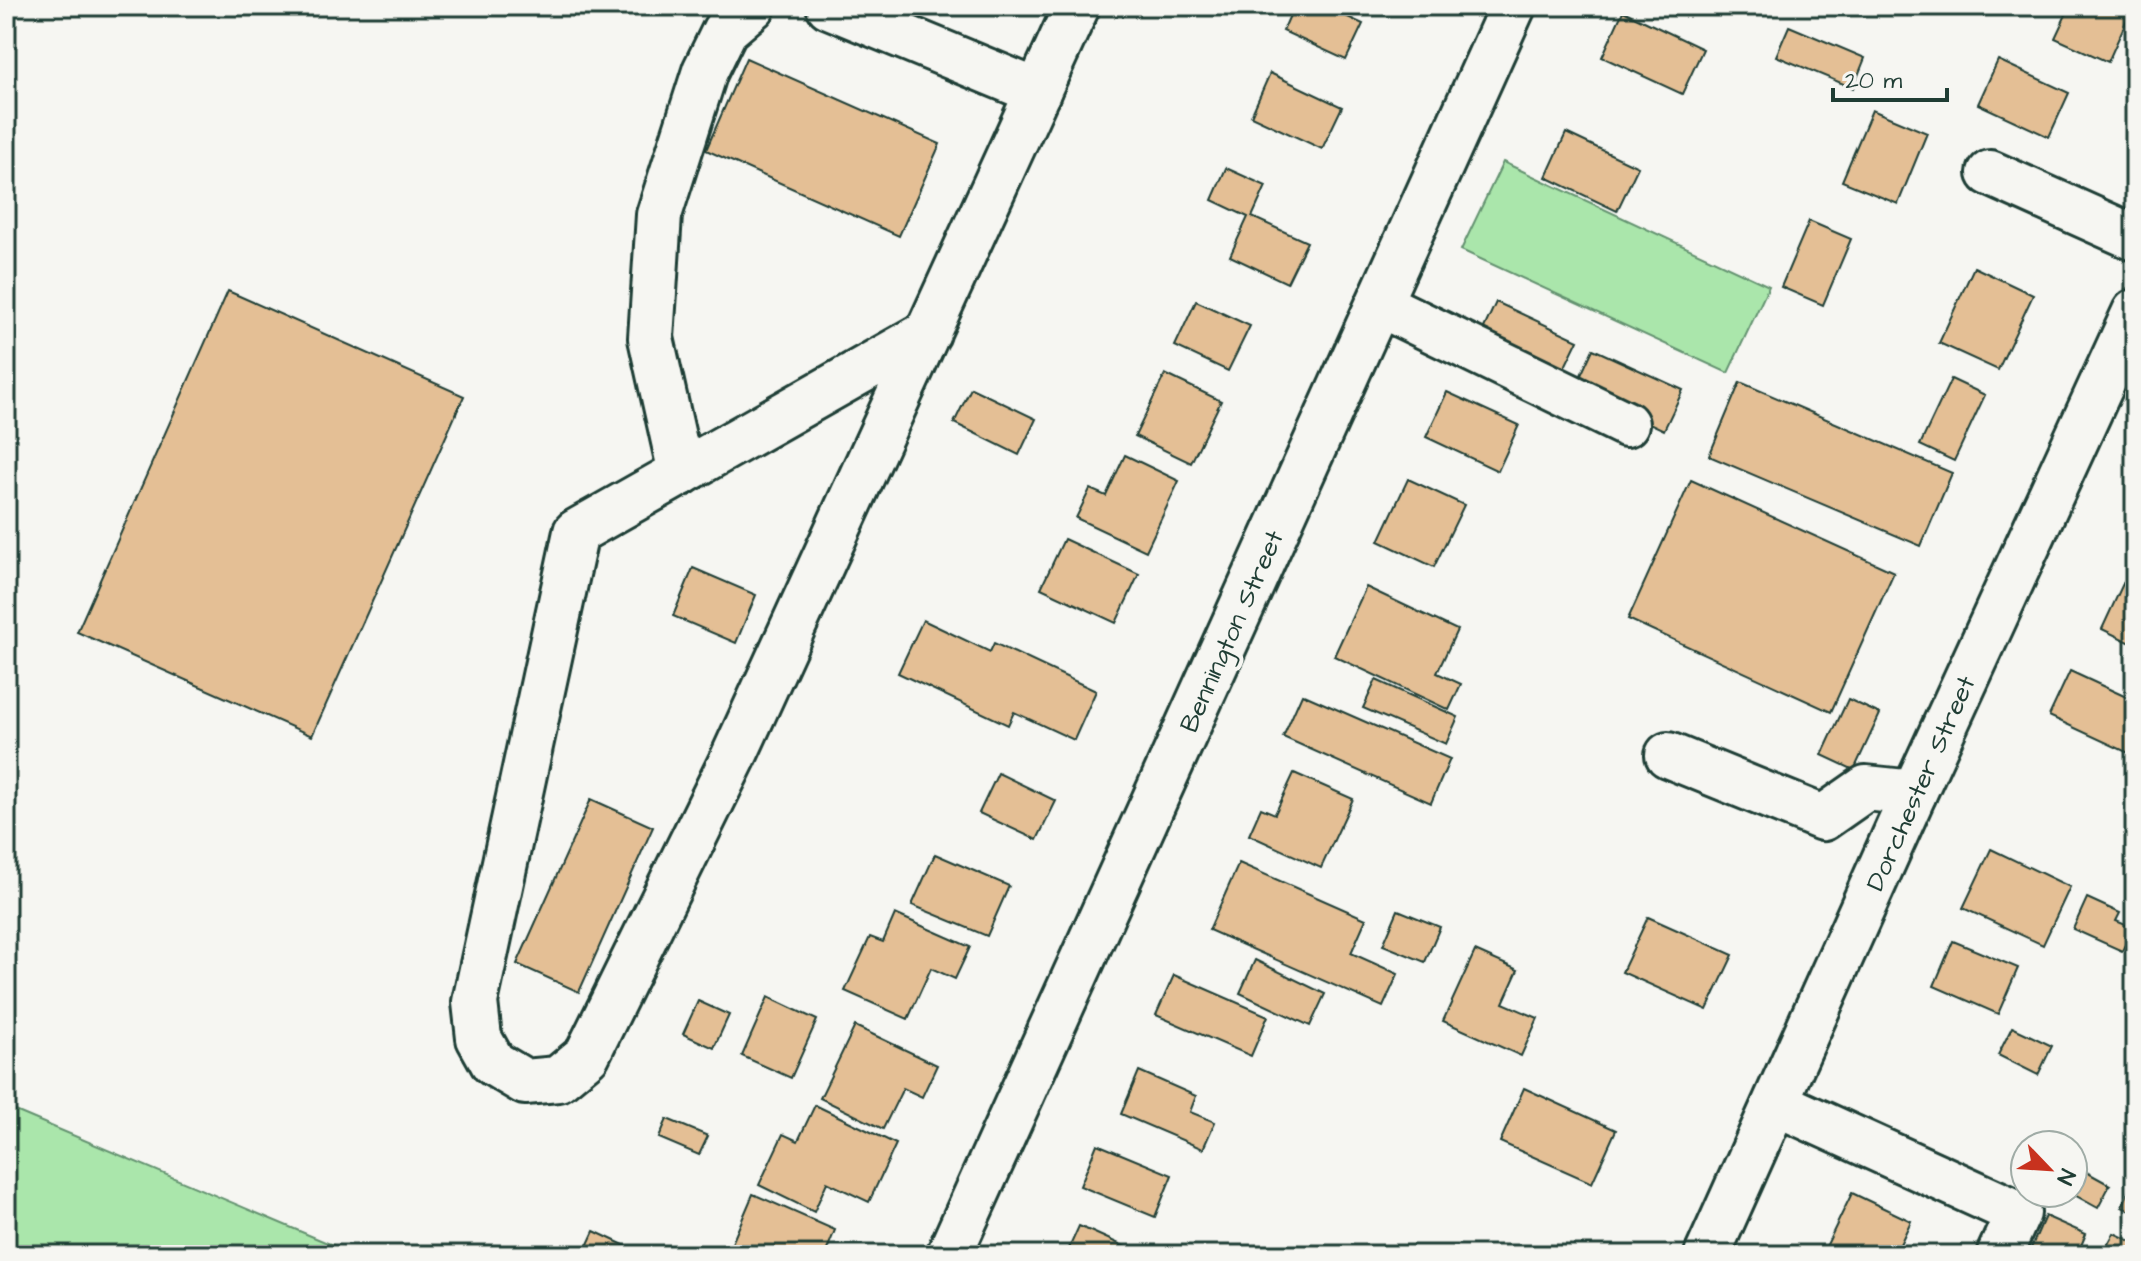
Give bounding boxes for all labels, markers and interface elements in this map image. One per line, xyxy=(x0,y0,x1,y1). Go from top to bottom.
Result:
scale bar xyxy=(1833,52,1947,102)
text: 20 m xyxy=(1845,64,1902,98)
street label: Bennington Street xyxy=(1171,524,1295,739)
street label: Dorchester Street xyxy=(1857,670,1985,897)
north arrow xyxy=(2009,1129,2089,1209)
text: N xyxy=(2049,1164,2083,1190)

